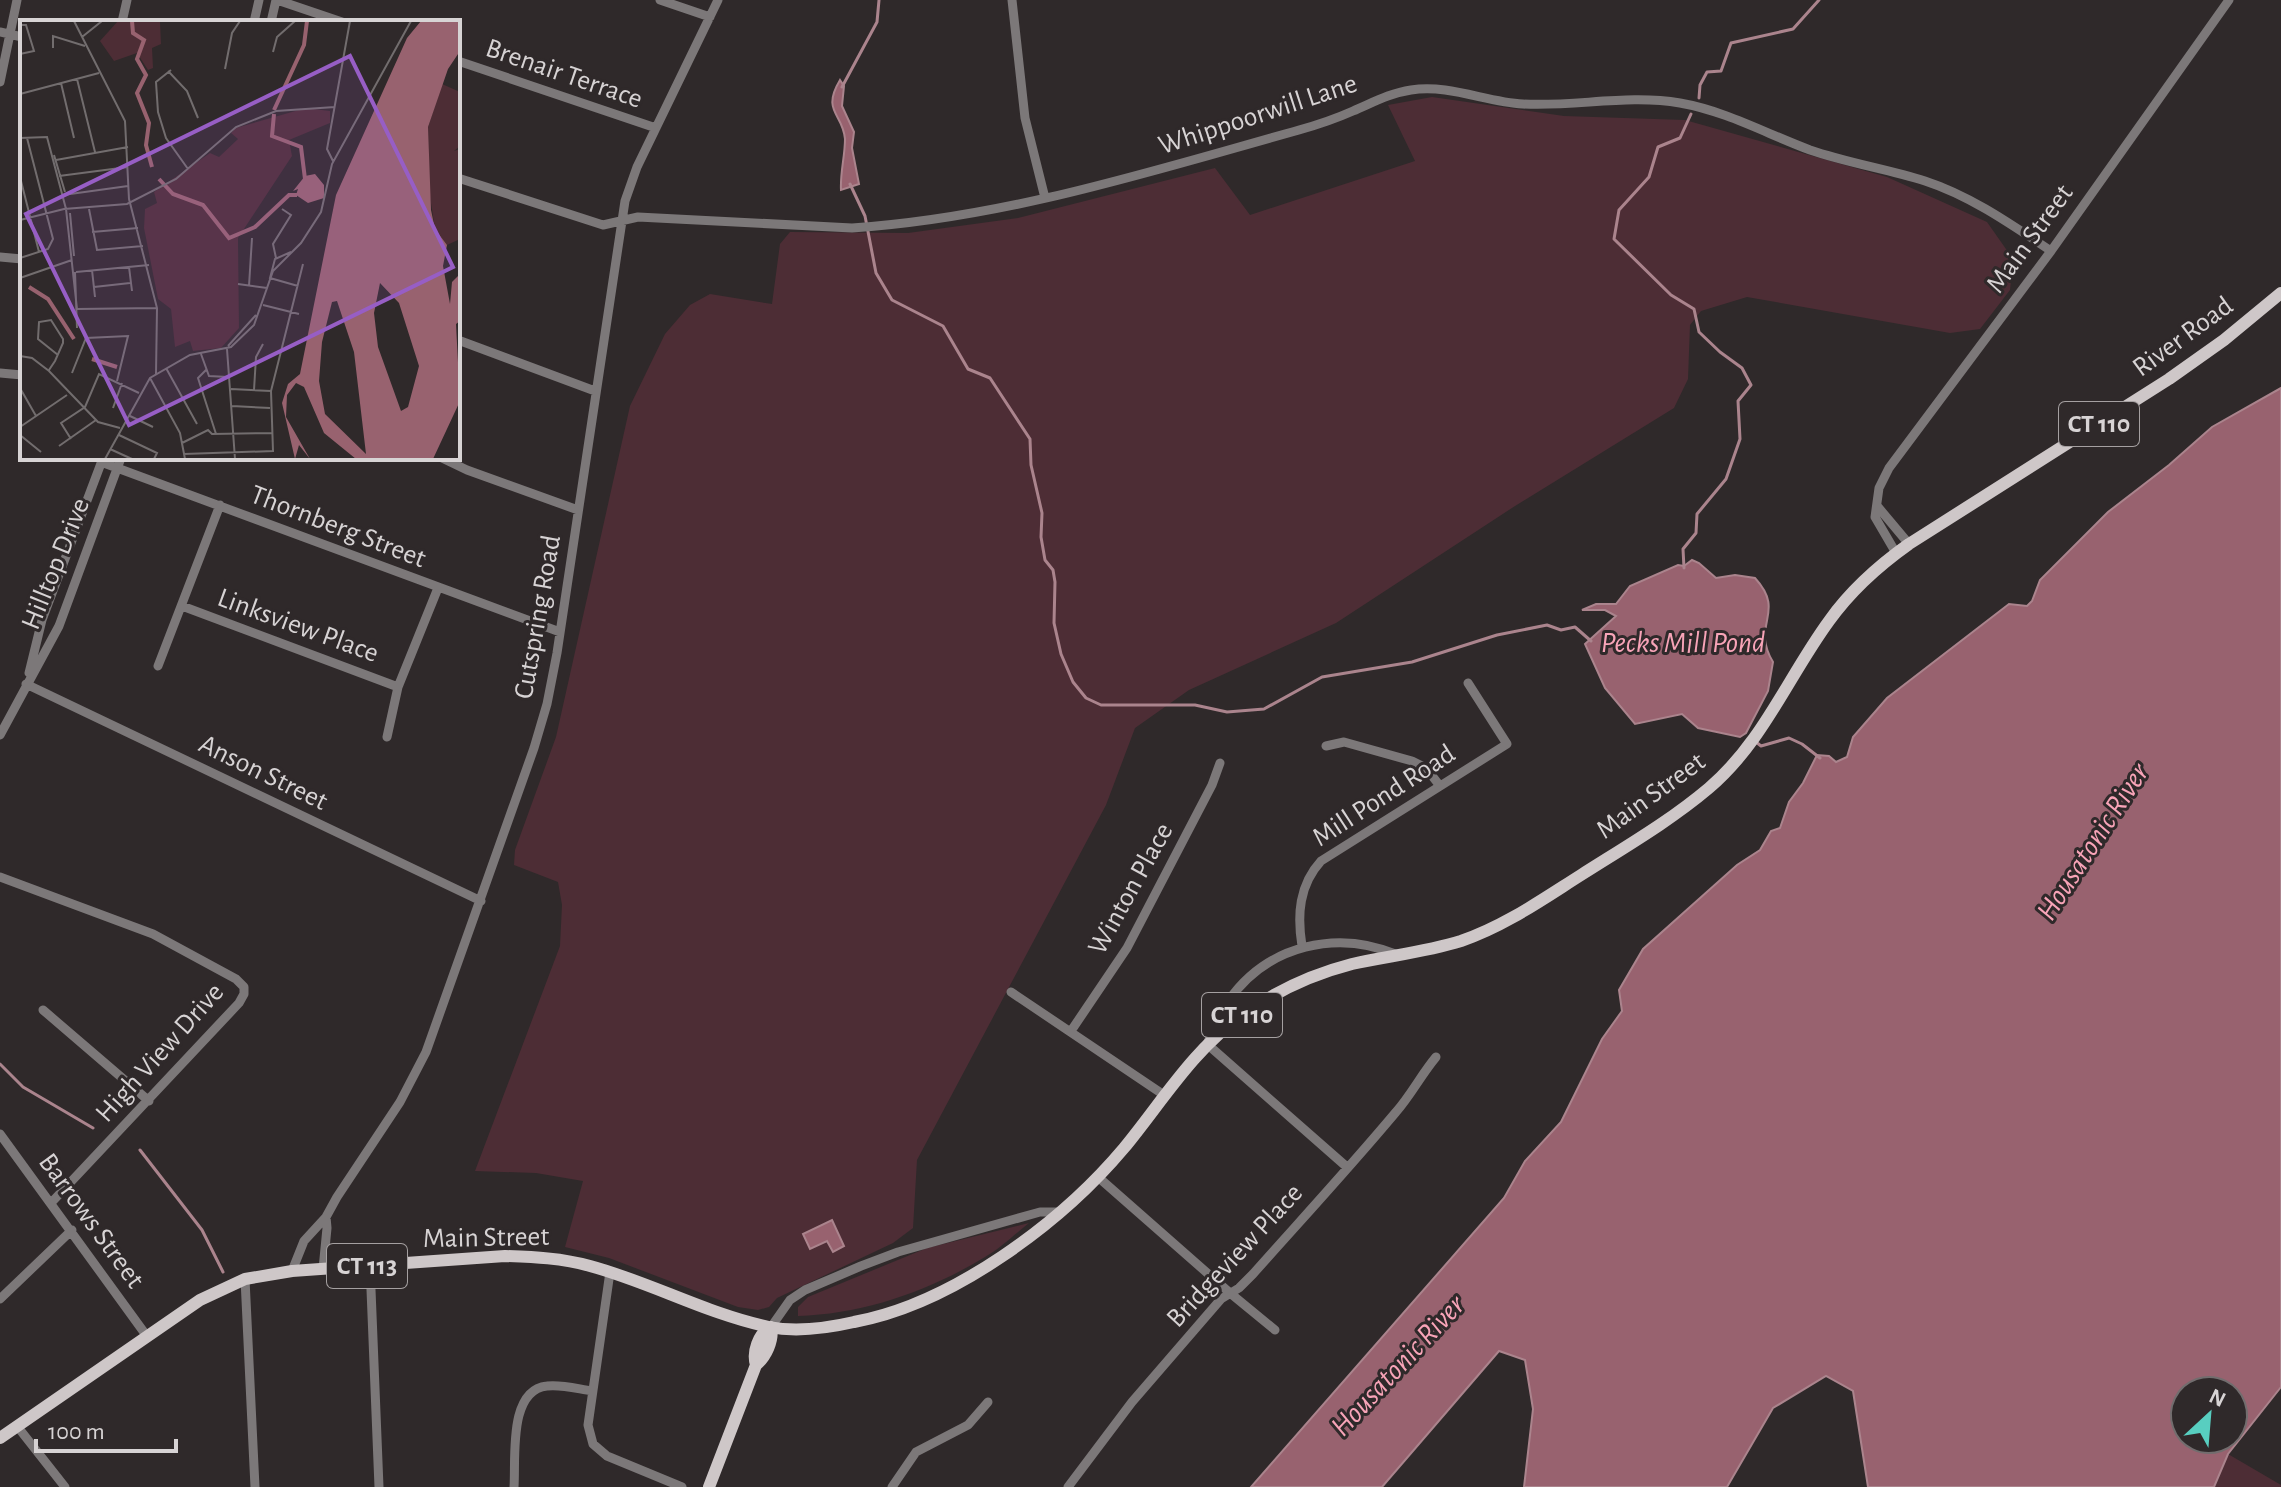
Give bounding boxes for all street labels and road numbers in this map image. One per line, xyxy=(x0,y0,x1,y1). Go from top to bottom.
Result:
street label: Brenair Terrace xyxy=(482,34,646,114)
street label: Whippoorwill Lane xyxy=(1155,70,1361,160)
street label: Main Street xyxy=(1981,180,2079,298)
street label: River Road xyxy=(2128,292,2238,382)
road number: CT 110 xyxy=(2059,402,2139,446)
street label: Thornberg Street xyxy=(246,481,430,573)
street label: Hilltop Drive xyxy=(17,494,95,634)
street label: Cutspring Road xyxy=(510,533,566,701)
street label: Linksview Place xyxy=(214,584,382,668)
street label: Anson Street xyxy=(194,730,332,816)
street label: Mill Pond Road xyxy=(1308,740,1460,852)
street label: Main Street xyxy=(1592,747,1710,845)
street label: Winton Place xyxy=(1084,819,1178,959)
street label: High View Drive xyxy=(91,978,229,1128)
road number: CT 110 xyxy=(1202,993,1282,1037)
street label: Barrows Street xyxy=(33,1149,149,1294)
street label: Bridgeview Place xyxy=(1162,1179,1308,1333)
street label: Main Street xyxy=(423,1223,550,1253)
road number: CT 113 xyxy=(327,1244,407,1288)

